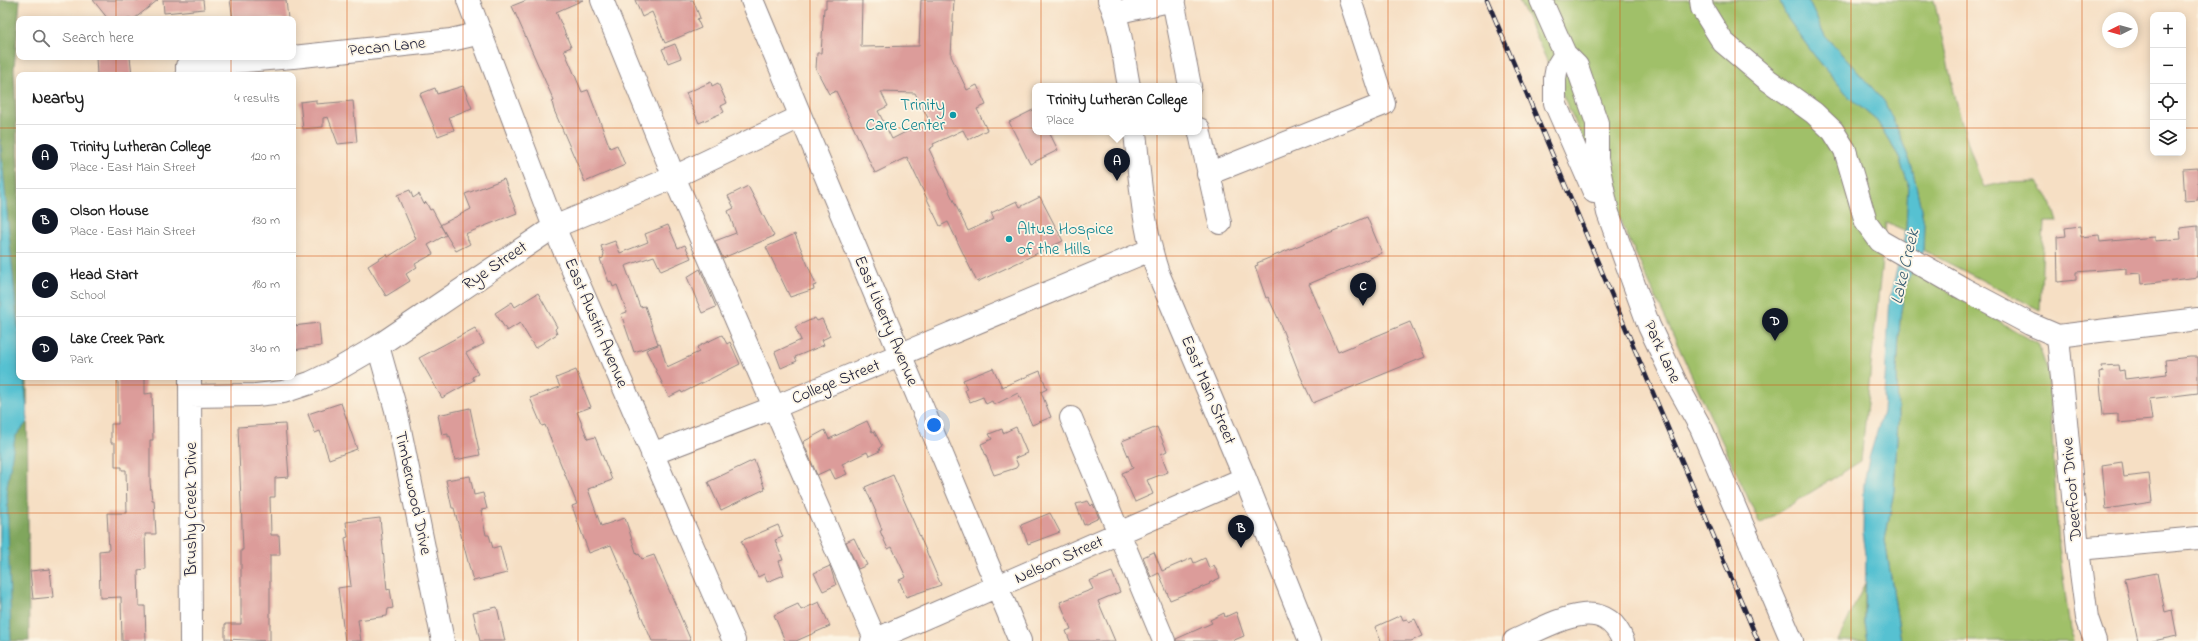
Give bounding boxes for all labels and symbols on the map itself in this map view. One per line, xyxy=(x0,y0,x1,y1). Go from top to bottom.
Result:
north arrow xyxy=(2102,12,2138,48)
street label: Pecan Lane xyxy=(347,30,427,63)
place label: Trinity Care Center xyxy=(865,93,946,138)
marker: Trinity Care Center xyxy=(948,110,958,120)
pin: A xyxy=(1104,148,1130,181)
place label: Altus Hospice of the Hills xyxy=(1017,217,1114,262)
water label: Lake Creek xyxy=(1885,226,1927,307)
marker: Altus Hospice of the Hills xyxy=(1004,234,1014,244)
street label: Rye Street xyxy=(458,235,533,298)
street label: East Liberty Avenue xyxy=(846,252,925,391)
street label: East Austin Avenue xyxy=(557,254,635,392)
pin: C xyxy=(1350,273,1376,306)
pin: D xyxy=(1762,308,1788,341)
street label: Park Lane xyxy=(1637,317,1688,388)
street label: East Main Street xyxy=(1174,332,1242,449)
street label: College Street xyxy=(788,353,885,413)
your location xyxy=(924,415,944,435)
street label: Timberwood Drive xyxy=(388,429,438,558)
street label: Deerfoot Drive xyxy=(2055,436,2089,542)
street label: Brushy Creek Drive xyxy=(179,442,205,577)
pin: B xyxy=(1228,515,1254,548)
street label: Nelson Street xyxy=(1011,529,1108,591)

